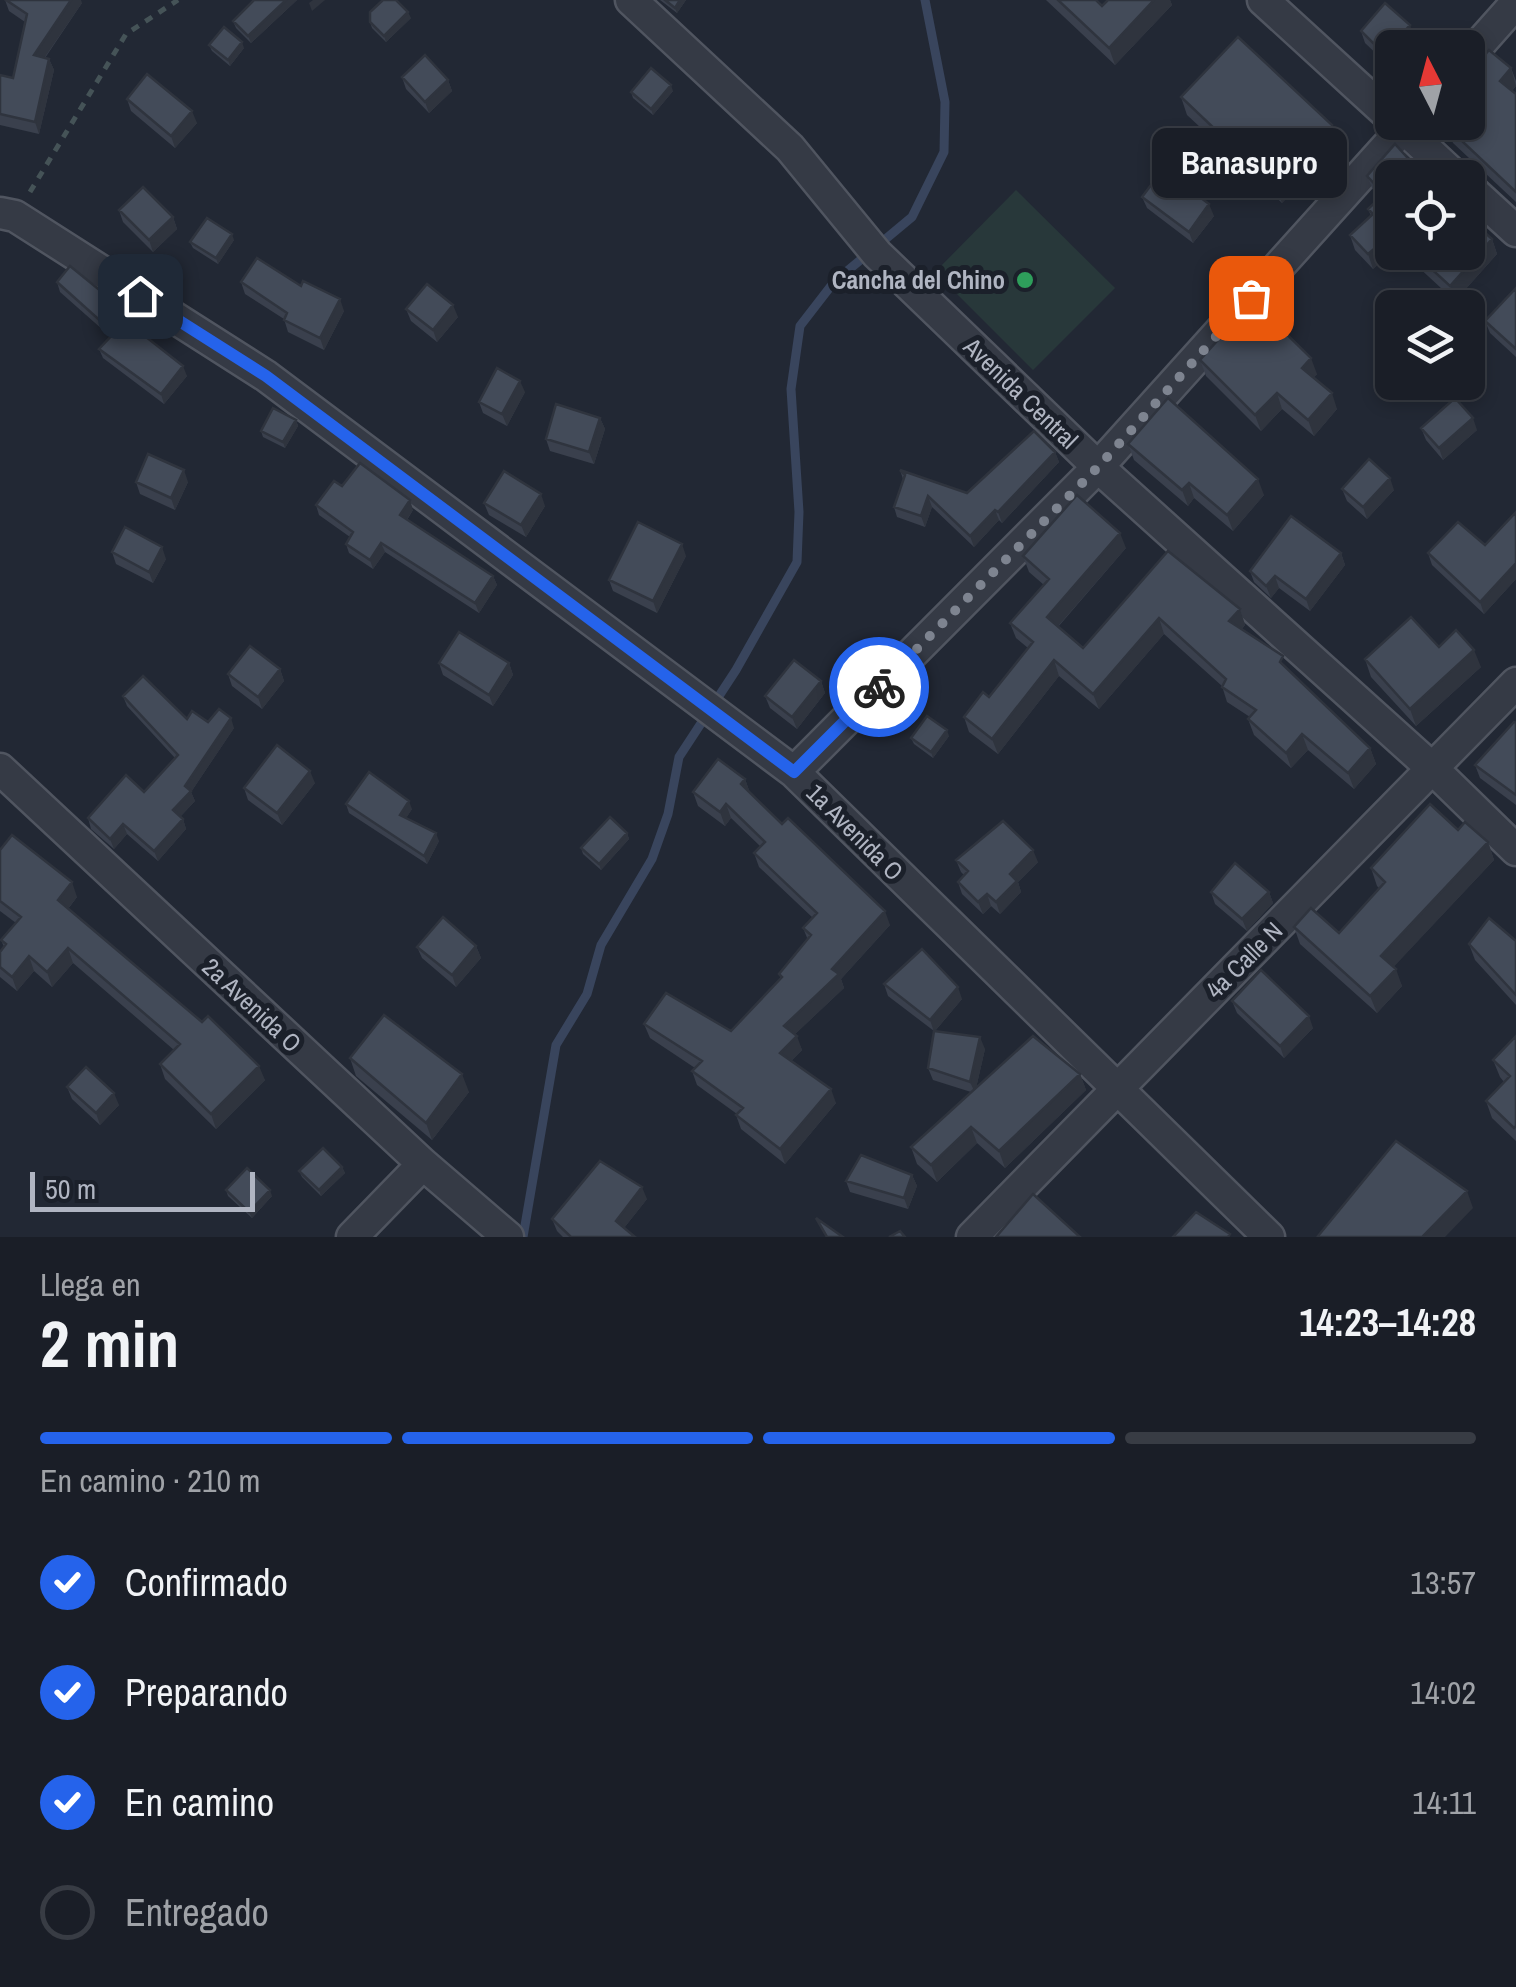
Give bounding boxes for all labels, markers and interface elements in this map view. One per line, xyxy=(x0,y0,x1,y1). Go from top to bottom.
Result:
north arrow xyxy=(1375,30,1485,140)
map controls xyxy=(1375,30,1485,400)
callout: Banasupro xyxy=(1154,128,1348,198)
text: Banasupro xyxy=(1181,141,1318,184)
button: locate xyxy=(1375,160,1485,270)
pin xyxy=(98,254,183,339)
pin xyxy=(1209,256,1294,341)
place label: Cancha del Chino xyxy=(832,263,1005,297)
icon: home xyxy=(113,269,168,324)
marker: Cancha del Chino xyxy=(1014,269,1036,291)
icon: bag xyxy=(1224,271,1279,326)
button: layers xyxy=(1375,290,1485,400)
street label: Avenida Central xyxy=(956,329,1086,456)
courier xyxy=(829,637,929,737)
icon: bike xyxy=(852,660,907,715)
street label: 1a Avenida O xyxy=(799,776,911,888)
street label: 4a Calle N xyxy=(1198,914,1290,1006)
street label: 2a Avenida O xyxy=(195,950,309,1060)
scale bar xyxy=(30,1167,255,1212)
text: 50 m xyxy=(45,1170,96,1208)
text: Llega en xyxy=(40,1263,141,1306)
text: 14:23–14:28 xyxy=(1299,1297,1476,1348)
text: 2 min xyxy=(40,1300,179,1387)
text: En camino · 210 m xyxy=(40,1459,260,1502)
icon: check xyxy=(40,1555,95,1610)
text: Confirmado xyxy=(125,1557,288,1608)
text: 13:57 xyxy=(1410,1561,1476,1604)
icon: check xyxy=(40,1665,95,1720)
text: Preparando xyxy=(125,1667,288,1718)
text: 14:02 xyxy=(1410,1671,1476,1714)
icon: check xyxy=(40,1775,95,1830)
text: En camino xyxy=(125,1777,274,1828)
text: 14:11 xyxy=(1412,1781,1476,1824)
text: Entregado xyxy=(125,1887,269,1938)

